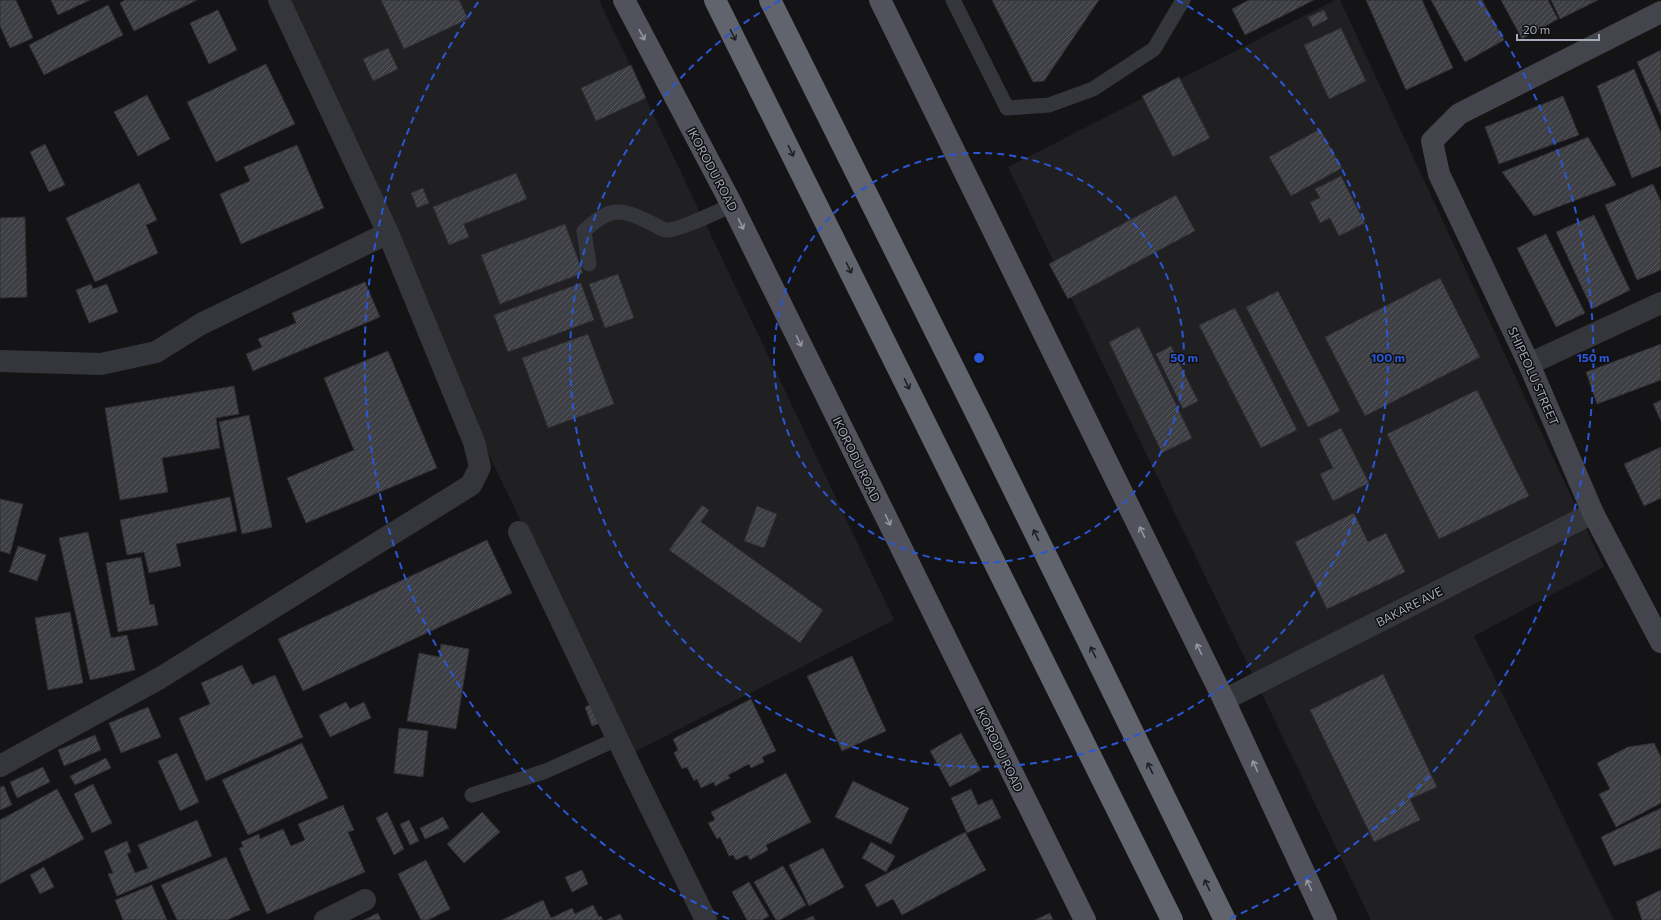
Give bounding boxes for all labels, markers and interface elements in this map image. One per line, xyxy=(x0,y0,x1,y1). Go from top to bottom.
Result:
scale bar xyxy=(1517,16,1599,42)
text: 20 m xyxy=(1523,22,1550,36)
one-way arrow xyxy=(639,28,647,40)
one-way arrow xyxy=(730,29,737,41)
street label: IKORODU ROAD xyxy=(685,125,741,213)
one-way arrow xyxy=(788,145,795,157)
one-way arrow xyxy=(738,218,745,230)
one-way arrow xyxy=(846,261,853,273)
street label: SHIPEOLU STREET xyxy=(1506,325,1562,428)
one-way arrow xyxy=(796,335,803,347)
text: 50 m xyxy=(1170,350,1198,364)
text: 100 m xyxy=(1371,350,1405,364)
text: 150 m xyxy=(1576,350,1610,364)
centre of rings xyxy=(972,351,986,365)
one-way arrow xyxy=(904,378,911,390)
street label: IKORODU ROAD xyxy=(830,414,884,504)
one-way arrow xyxy=(884,514,892,526)
one-way arrow xyxy=(1138,527,1145,539)
one-way arrow xyxy=(1032,529,1039,541)
street label: BAKARE AVE xyxy=(1373,583,1445,629)
one-way arrow xyxy=(1195,643,1202,655)
one-way arrow xyxy=(1089,646,1096,658)
street label: IKORODU ROAD xyxy=(973,704,1027,794)
one-way arrow xyxy=(1251,761,1258,773)
one-way arrow xyxy=(1146,763,1153,775)
one-way arrow xyxy=(1203,879,1211,891)
one-way arrow xyxy=(1305,879,1312,891)

